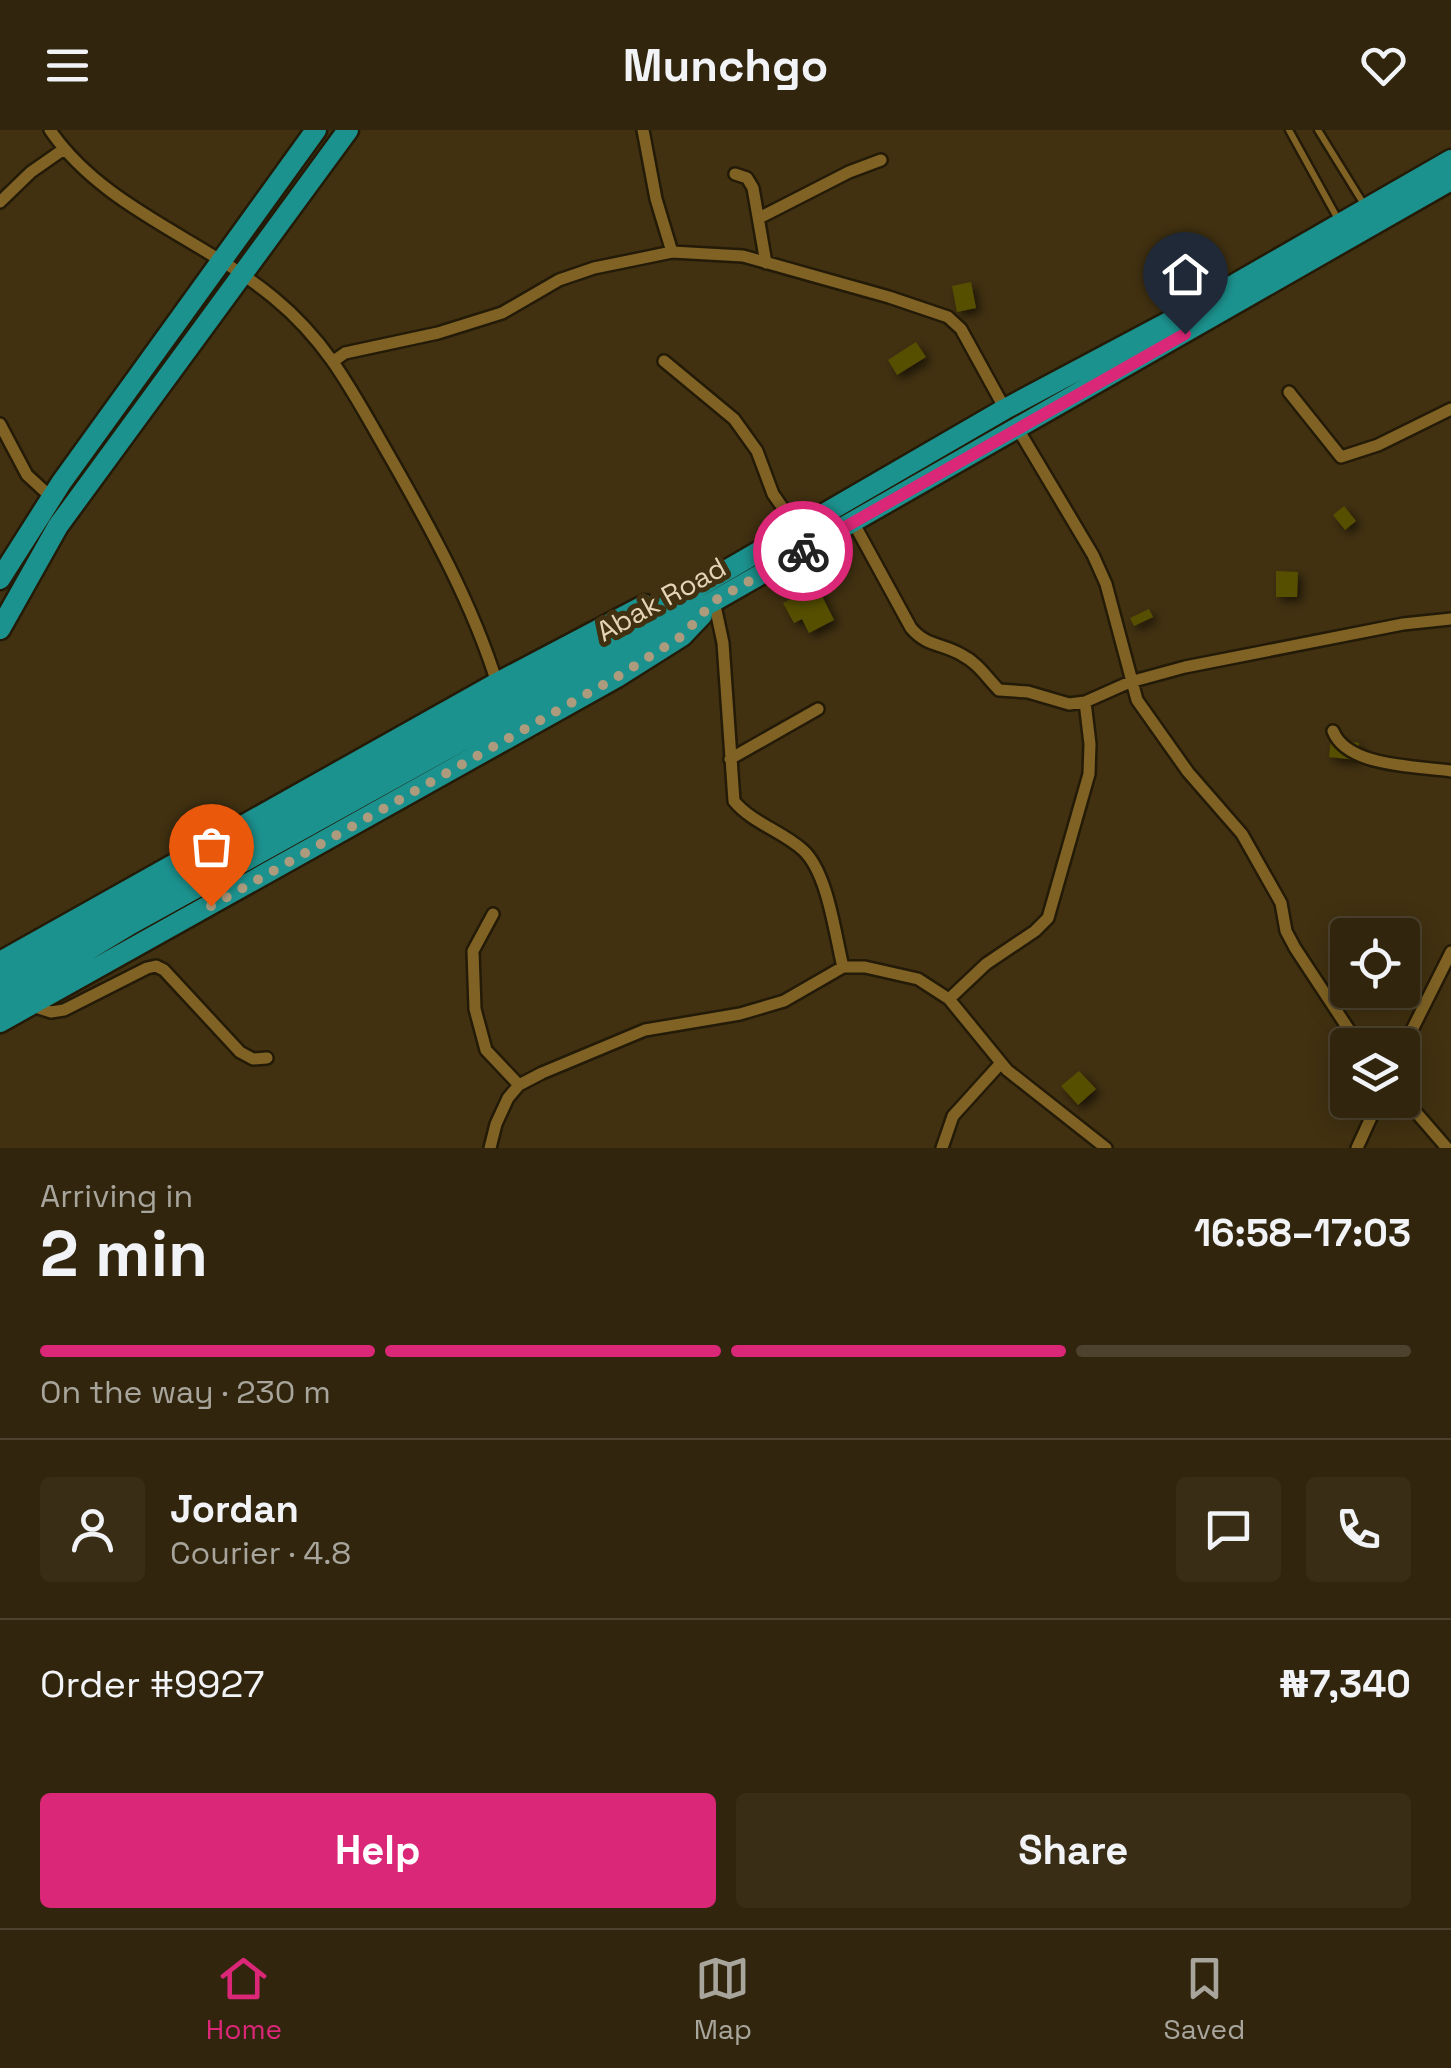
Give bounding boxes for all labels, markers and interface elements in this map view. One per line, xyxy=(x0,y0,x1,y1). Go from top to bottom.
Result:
text: Munchgo xyxy=(623,37,828,94)
icon: menu xyxy=(40,38,95,93)
icon: heart xyxy=(1356,38,1411,93)
pin xyxy=(1143,232,1228,335)
icon: home xyxy=(1158,247,1213,302)
courier xyxy=(753,501,853,601)
icon: bike xyxy=(776,524,831,579)
street label: Abak Road xyxy=(590,549,732,649)
pin xyxy=(169,804,254,907)
icon: bag xyxy=(184,819,239,874)
map controls xyxy=(1330,918,1420,1118)
button: locate xyxy=(1330,918,1420,1008)
button: layers xyxy=(1330,1028,1420,1118)
text: Arriving in xyxy=(40,1176,193,1216)
text: 16:58–17:03 xyxy=(1194,1209,1411,1257)
text: 2 min xyxy=(40,1212,208,1295)
text: On the way · 230 m xyxy=(40,1372,331,1412)
button: person xyxy=(40,1477,145,1582)
button: chat xyxy=(1176,1477,1281,1582)
button: phone xyxy=(1306,1477,1411,1582)
text: Jordan xyxy=(170,1485,299,1533)
text: Courier · 4.8 xyxy=(170,1533,351,1573)
text: Order #9927 xyxy=(40,1660,265,1708)
text: ₦7,340 xyxy=(1279,1660,1411,1708)
button: Help xyxy=(40,1793,716,1908)
button: Share xyxy=(736,1793,1411,1908)
tab: Home xyxy=(206,1951,282,2047)
tab: Map xyxy=(694,1951,752,2047)
tab: Saved xyxy=(1164,1951,1245,2047)

